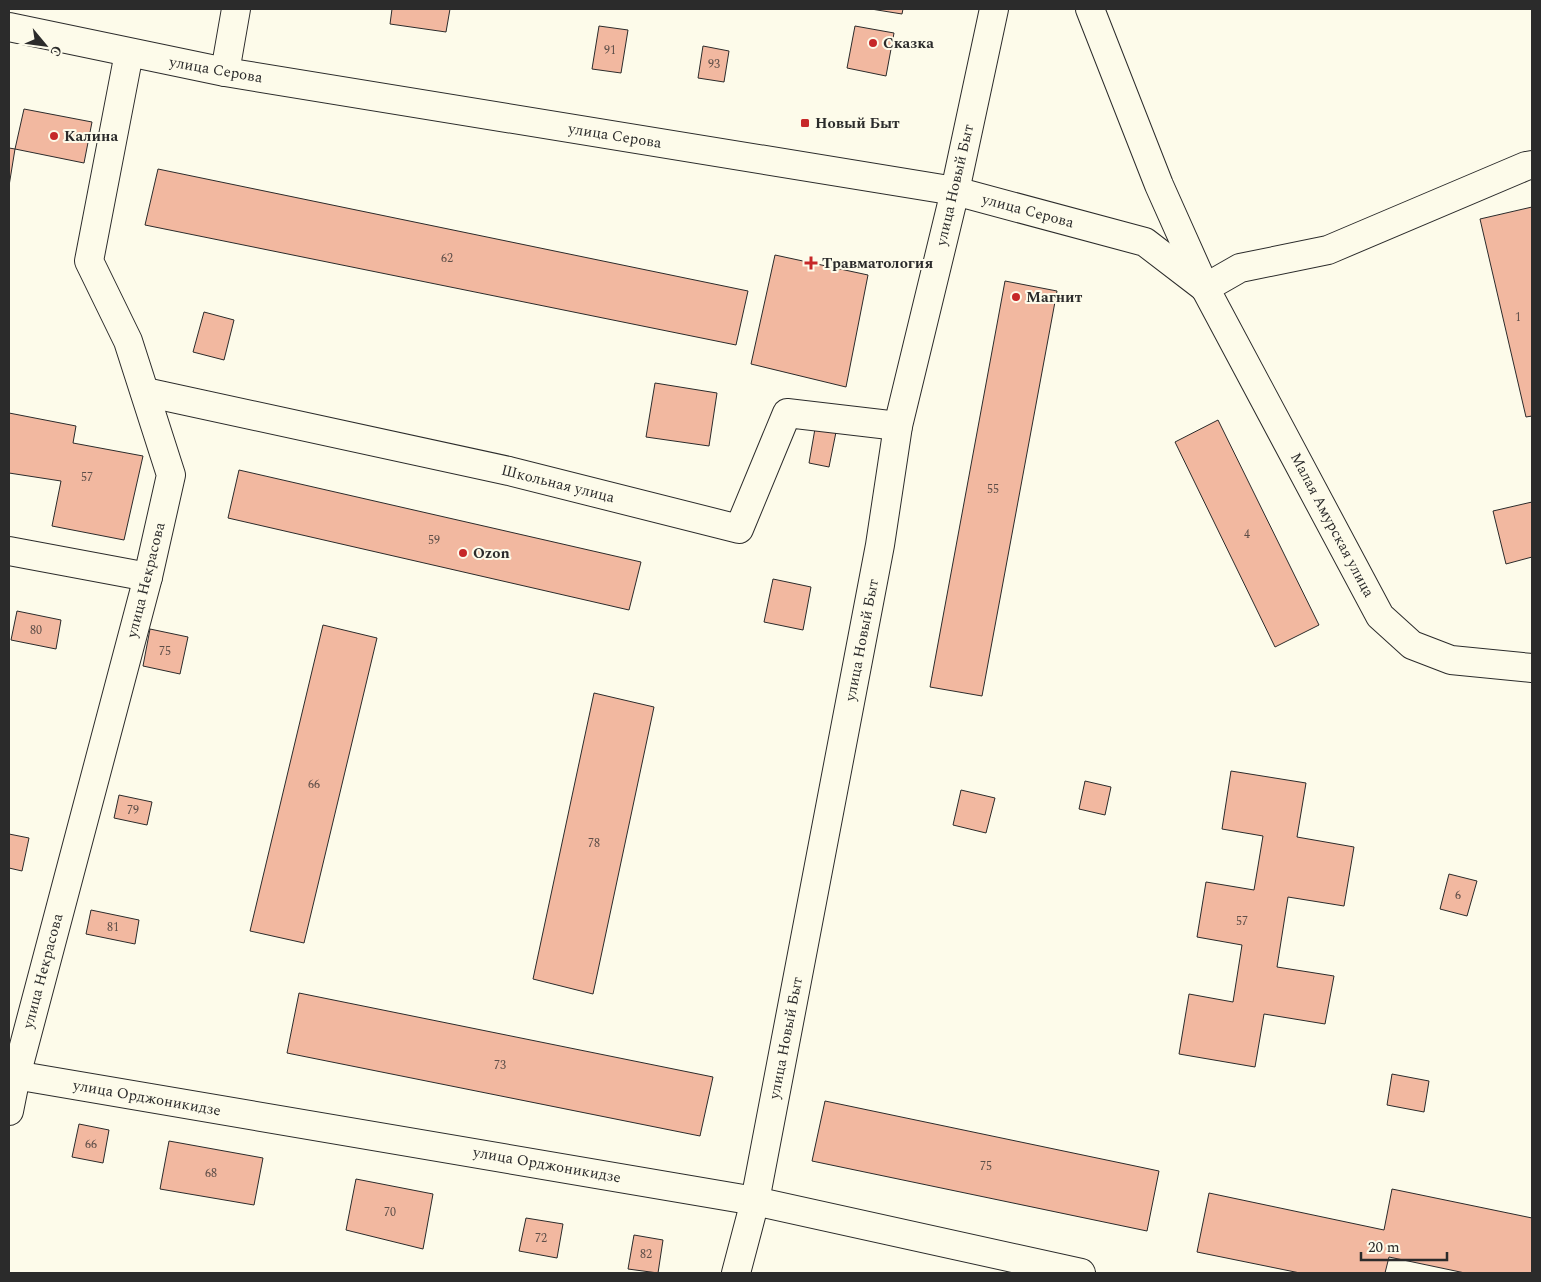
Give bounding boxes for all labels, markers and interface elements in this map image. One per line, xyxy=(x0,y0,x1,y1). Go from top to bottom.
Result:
north arrow xyxy=(20,20,70,70)
place label: Сказка xyxy=(883,32,934,55)
marker: Сказка xyxy=(867,37,879,49)
house number: 91 xyxy=(604,41,616,60)
text: С xyxy=(44,42,68,61)
street label: улица Серова xyxy=(167,50,265,90)
house number: 93 xyxy=(708,55,720,74)
place label: Новый Быт xyxy=(815,112,900,135)
street label: улица Серова xyxy=(566,117,664,155)
marker: Новый Быт xyxy=(799,117,811,129)
street label: улица Новый Быт xyxy=(930,122,980,249)
place label: Калина xyxy=(64,125,118,148)
marker: Калина xyxy=(48,130,60,142)
street label: улица Серова xyxy=(979,187,1077,234)
house number: 62 xyxy=(441,249,453,268)
place label: Травматология xyxy=(822,252,933,275)
marker: Травматология xyxy=(804,256,818,270)
place label: Магнит xyxy=(1026,286,1083,309)
marker: Магнит xyxy=(1010,291,1022,303)
house number: 1 xyxy=(1515,308,1521,327)
street label: Малая Амурская улица xyxy=(1284,448,1380,602)
street label: Школьная улица xyxy=(499,459,618,509)
house number: 57 xyxy=(81,468,93,487)
house number: 55 xyxy=(987,480,999,499)
street label: улица Некрасова xyxy=(120,519,172,641)
house number: 4 xyxy=(1244,525,1250,544)
house number: 59 xyxy=(428,531,440,550)
place label: Ozon xyxy=(473,542,510,565)
marker: Ozon xyxy=(457,547,469,559)
street label: улица Новый Быт xyxy=(839,577,885,704)
house number: 80 xyxy=(30,621,42,640)
house number: 75 xyxy=(159,642,171,661)
house number: 66 xyxy=(308,775,320,794)
house number: 79 xyxy=(127,801,139,820)
house number: 78 xyxy=(588,834,600,853)
house number: 6 xyxy=(1455,886,1461,905)
street label: улица Некрасова xyxy=(16,910,70,1032)
house number: 57 xyxy=(1236,912,1248,931)
house number: 81 xyxy=(107,918,119,937)
street label: улица Новый Быт xyxy=(763,975,809,1102)
house number: 73 xyxy=(494,1056,506,1075)
street label: улица Орджоникидзе xyxy=(70,1074,223,1122)
house number: 66 xyxy=(85,1135,97,1154)
street label: улица Орджоникидзе xyxy=(470,1141,623,1189)
house number: 75 xyxy=(980,1157,992,1176)
house number: 68 xyxy=(205,1164,217,1183)
house number: 70 xyxy=(384,1203,396,1222)
house number: 72 xyxy=(535,1229,547,1248)
scale bar xyxy=(1361,1230,1447,1262)
text: 20 m xyxy=(1368,1236,1400,1259)
house number: 82 xyxy=(640,1245,652,1264)

